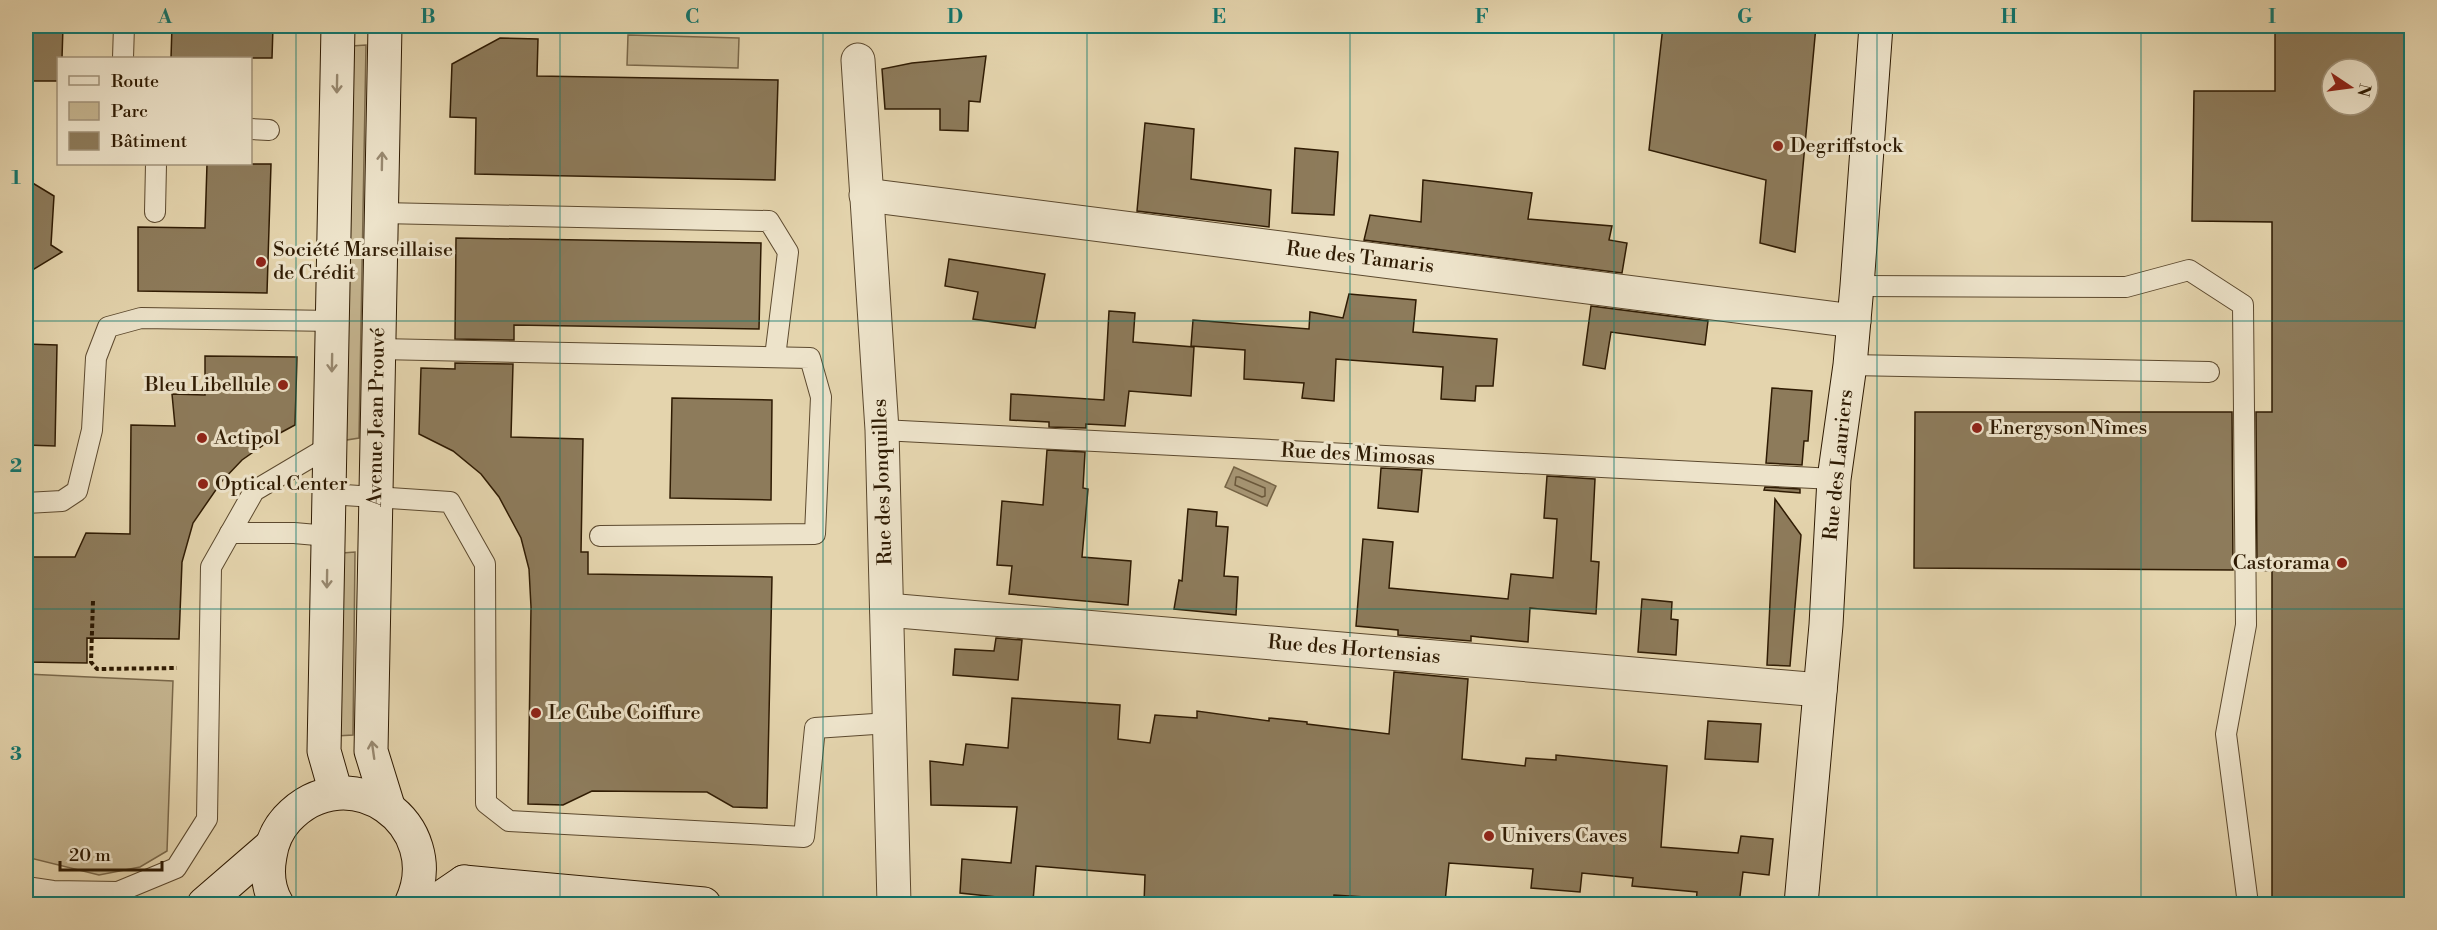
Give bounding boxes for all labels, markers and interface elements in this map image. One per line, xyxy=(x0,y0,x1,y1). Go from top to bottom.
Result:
text: A xyxy=(157,5,173,30)
text: B xyxy=(420,5,436,30)
text: C xyxy=(685,5,699,30)
text: D xyxy=(947,5,963,30)
text: E xyxy=(1212,5,1226,30)
text: F xyxy=(1475,5,1489,30)
text: G xyxy=(1737,5,1753,30)
text: H xyxy=(2001,5,2018,30)
text: I xyxy=(2268,5,2276,30)
legend xyxy=(57,57,252,165)
north arrow xyxy=(2320,57,2380,117)
text: Route xyxy=(111,70,159,93)
one-way arrow xyxy=(331,73,343,93)
text: N xyxy=(2352,82,2375,99)
text: Parc xyxy=(111,100,148,123)
text: Bâtiment xyxy=(110,130,188,153)
place label: Degriffstock xyxy=(1790,134,1904,159)
marker: Degriffstock xyxy=(1771,139,1785,153)
one-way arrow xyxy=(377,151,388,171)
text: 1 xyxy=(11,166,21,191)
street label: Rue des Tamaris xyxy=(1285,237,1435,279)
place label: Société Marseillaise de Crédit xyxy=(273,238,453,286)
marker: Société Marseillaise de Crédit xyxy=(254,255,268,269)
street label: Avenue Jean Prouvé xyxy=(363,327,391,508)
one-way arrow xyxy=(326,352,337,372)
place label: Bleu Libellule xyxy=(144,373,271,398)
marker: Bleu Libellule xyxy=(276,378,290,392)
street label: Rue des Lauriers xyxy=(1819,388,1859,542)
street label: Rue des Jonquilles xyxy=(868,398,898,566)
place label: Energyson Nîmes xyxy=(1989,416,2147,441)
marker: Energyson Nîmes xyxy=(1970,421,1984,435)
place label: Actipol xyxy=(213,426,280,451)
marker: Actipol xyxy=(195,431,209,445)
street label: Rue des Mimosas xyxy=(1280,438,1436,472)
text: 2 xyxy=(10,454,22,479)
place label: Optical Center xyxy=(215,472,348,497)
marker: Optical Center xyxy=(196,477,210,491)
place label: Castorama xyxy=(2233,551,2331,576)
marker: Castorama xyxy=(2335,556,2349,570)
one-way arrow xyxy=(322,568,333,588)
street label: Rue des Hortensias xyxy=(1267,630,1441,670)
place label: Le Cube Coiffure xyxy=(548,701,701,726)
marker: Le Cube Coiffure xyxy=(529,706,543,720)
one-way arrow xyxy=(367,741,378,760)
text: 3 xyxy=(10,742,22,767)
place label: Univers Caves xyxy=(1501,824,1627,849)
marker: Univers Caves xyxy=(1482,829,1496,843)
scale bar xyxy=(60,834,162,872)
text: 20 m xyxy=(69,844,111,867)

